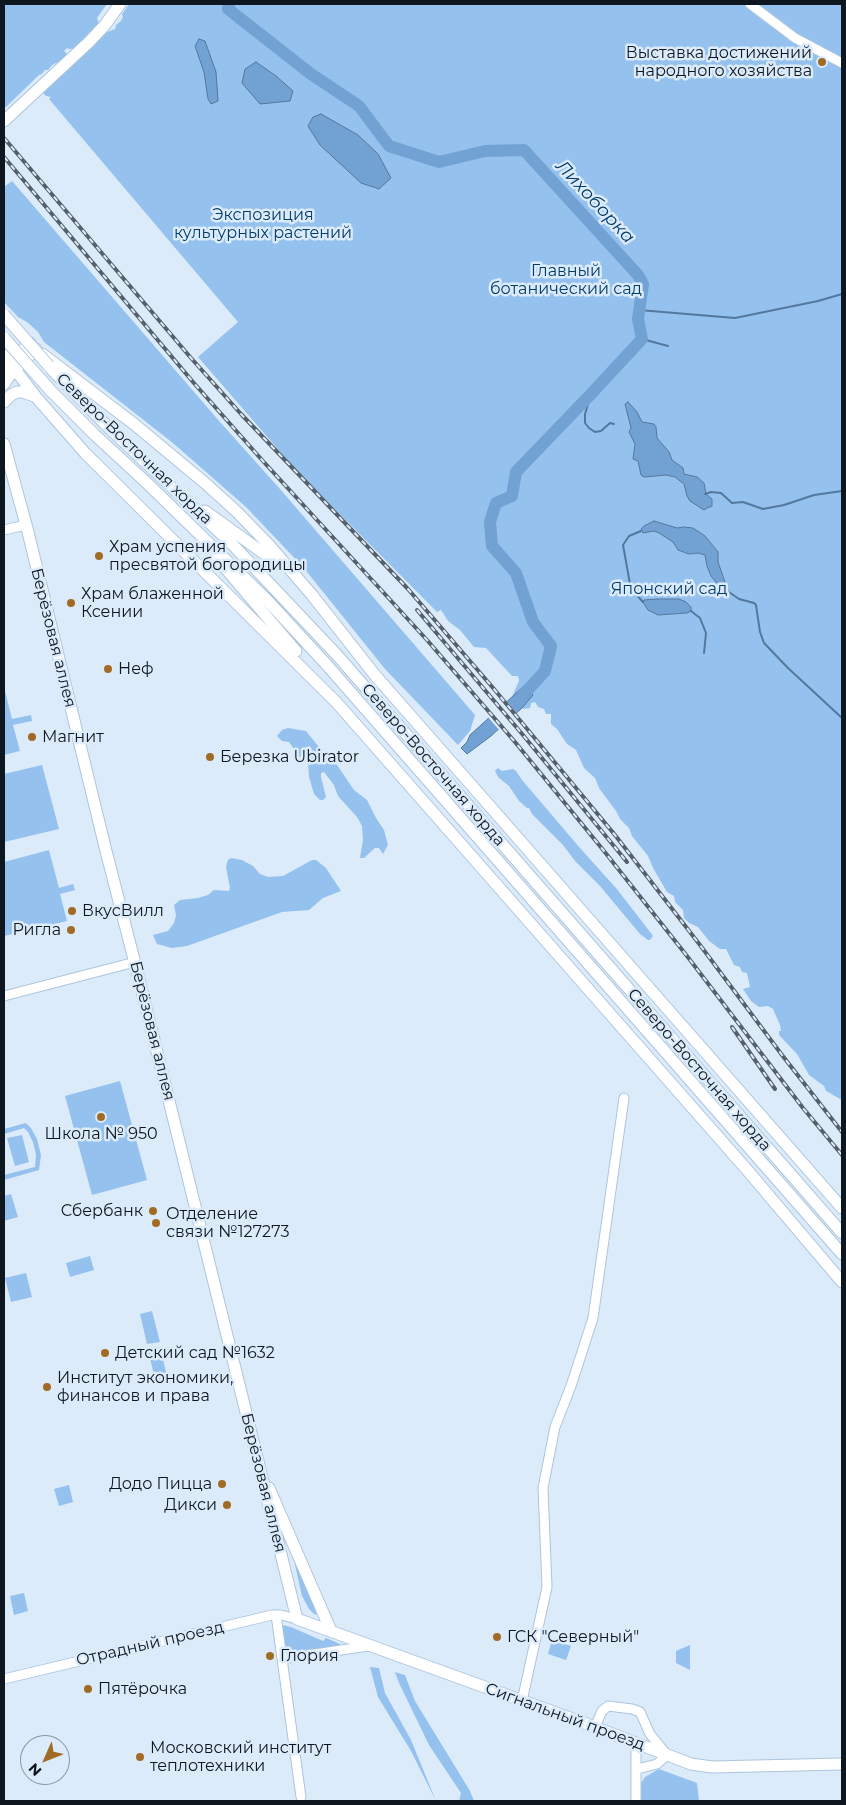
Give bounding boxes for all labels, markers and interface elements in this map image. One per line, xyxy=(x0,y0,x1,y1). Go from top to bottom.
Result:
place label: Выставка достижений народного хозяйства xyxy=(626,43,812,81)
marker: Выставка достижений народного хозяйства xyxy=(816,56,828,68)
water label: Лихоборка xyxy=(551,156,639,248)
park label: Экспозиция культурных растений xyxy=(174,205,352,243)
park label: Главный ботанический сад xyxy=(490,261,642,299)
street label: Северо-Восточная хорда xyxy=(52,370,216,528)
place label: Храм успения пресвятой богородицы xyxy=(109,537,306,575)
marker: Храм успения пресвятой богородицы xyxy=(93,550,105,562)
street label: Берёзовая аллея xyxy=(26,566,80,710)
park label: Японский сад xyxy=(611,579,727,599)
place label: Храм блаженной Ксении xyxy=(81,584,224,622)
marker: Храм блаженной Ксении xyxy=(65,597,77,609)
place label: Неф xyxy=(118,659,154,679)
marker: Неф xyxy=(102,663,114,675)
street label: Северо-Восточная хорда xyxy=(357,680,509,850)
place label: Магнит xyxy=(42,727,104,747)
marker: Магнит xyxy=(26,731,38,743)
place label: Березка Ubirator xyxy=(220,747,359,767)
marker: Березка Ubirator xyxy=(204,751,216,763)
place label: ВкусВилл xyxy=(82,901,164,921)
marker: ВкусВилл xyxy=(66,905,78,917)
place label: Ригла xyxy=(12,920,61,940)
marker: Ригла xyxy=(65,924,77,936)
street label: Берёзовая аллея xyxy=(125,959,179,1103)
street label: Северо-Восточная хорда xyxy=(623,985,775,1155)
marker: Школа № 950 xyxy=(95,1111,107,1123)
place label: Школа № 950 xyxy=(44,1124,158,1144)
place label: Сбербанк xyxy=(61,1201,143,1221)
place label: Отделение связи №127273 xyxy=(166,1204,289,1242)
marker: Сбербанк xyxy=(147,1205,159,1217)
marker: Отделение связи №127273 xyxy=(150,1217,162,1229)
place label: Детский сад №1632 xyxy=(115,1343,275,1363)
marker: Детский сад №1632 xyxy=(99,1347,111,1359)
place label: Институт экономики, финансов и права xyxy=(57,1368,233,1406)
marker: Институт экономики, финансов и права xyxy=(41,1381,53,1393)
street label: Берёзовая аллея xyxy=(236,1411,290,1555)
place label: Додо Пицца xyxy=(109,1474,212,1494)
marker: Додо Пицца xyxy=(216,1478,228,1490)
place label: Дикси xyxy=(164,1495,217,1515)
marker: Дикси xyxy=(221,1499,233,1511)
street label: Отрадный проезд xyxy=(74,1618,226,1670)
place label: ГСК "Северный" xyxy=(507,1627,639,1647)
marker: ГСК "Северный" xyxy=(491,1631,503,1643)
place label: Глория xyxy=(280,1646,339,1666)
marker: Глория xyxy=(264,1650,276,1662)
place label: Пятёрочка xyxy=(98,1679,187,1699)
street label: Сигнальный проезд xyxy=(482,1679,648,1755)
marker: Пятёрочка xyxy=(82,1683,94,1695)
north arrow xyxy=(20,1735,70,1785)
place label: Московский институт теплотехники xyxy=(150,1738,331,1776)
marker: Московский институт теплотехники xyxy=(134,1751,146,1763)
text: N xyxy=(25,1759,45,1780)

